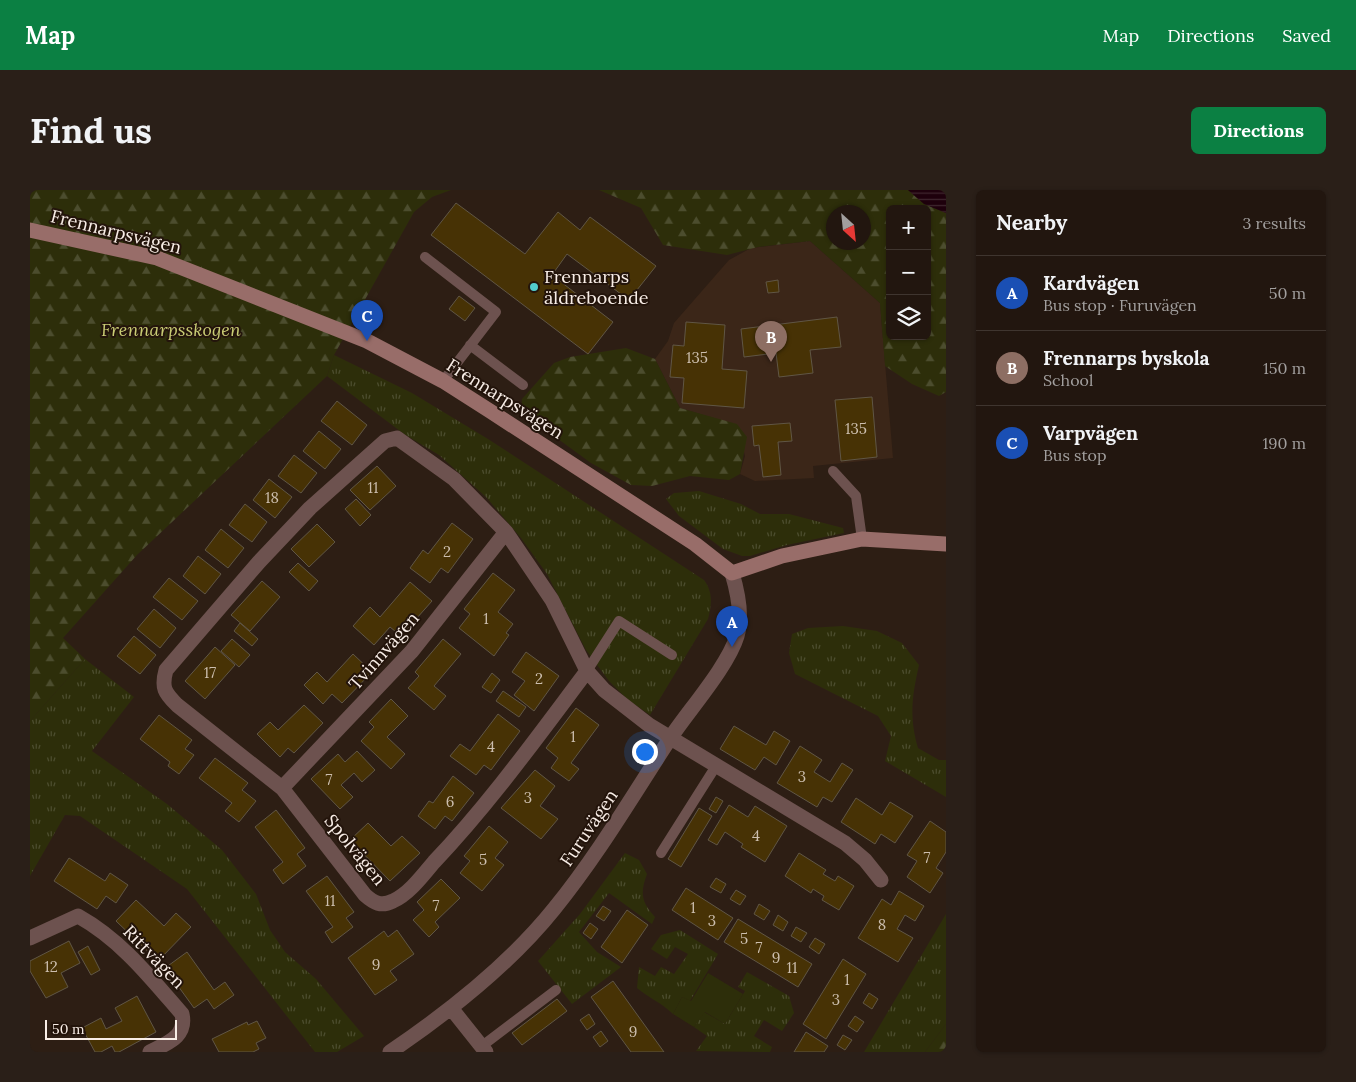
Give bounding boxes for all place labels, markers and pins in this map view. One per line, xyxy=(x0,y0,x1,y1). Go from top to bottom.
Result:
place label: Frennarps äldreboende xyxy=(544,265,649,309)
marker: Frennarps äldreboende xyxy=(528,281,540,293)
pin: C xyxy=(351,300,383,341)
pin: B xyxy=(755,321,787,362)
pin: A xyxy=(716,606,748,647)

